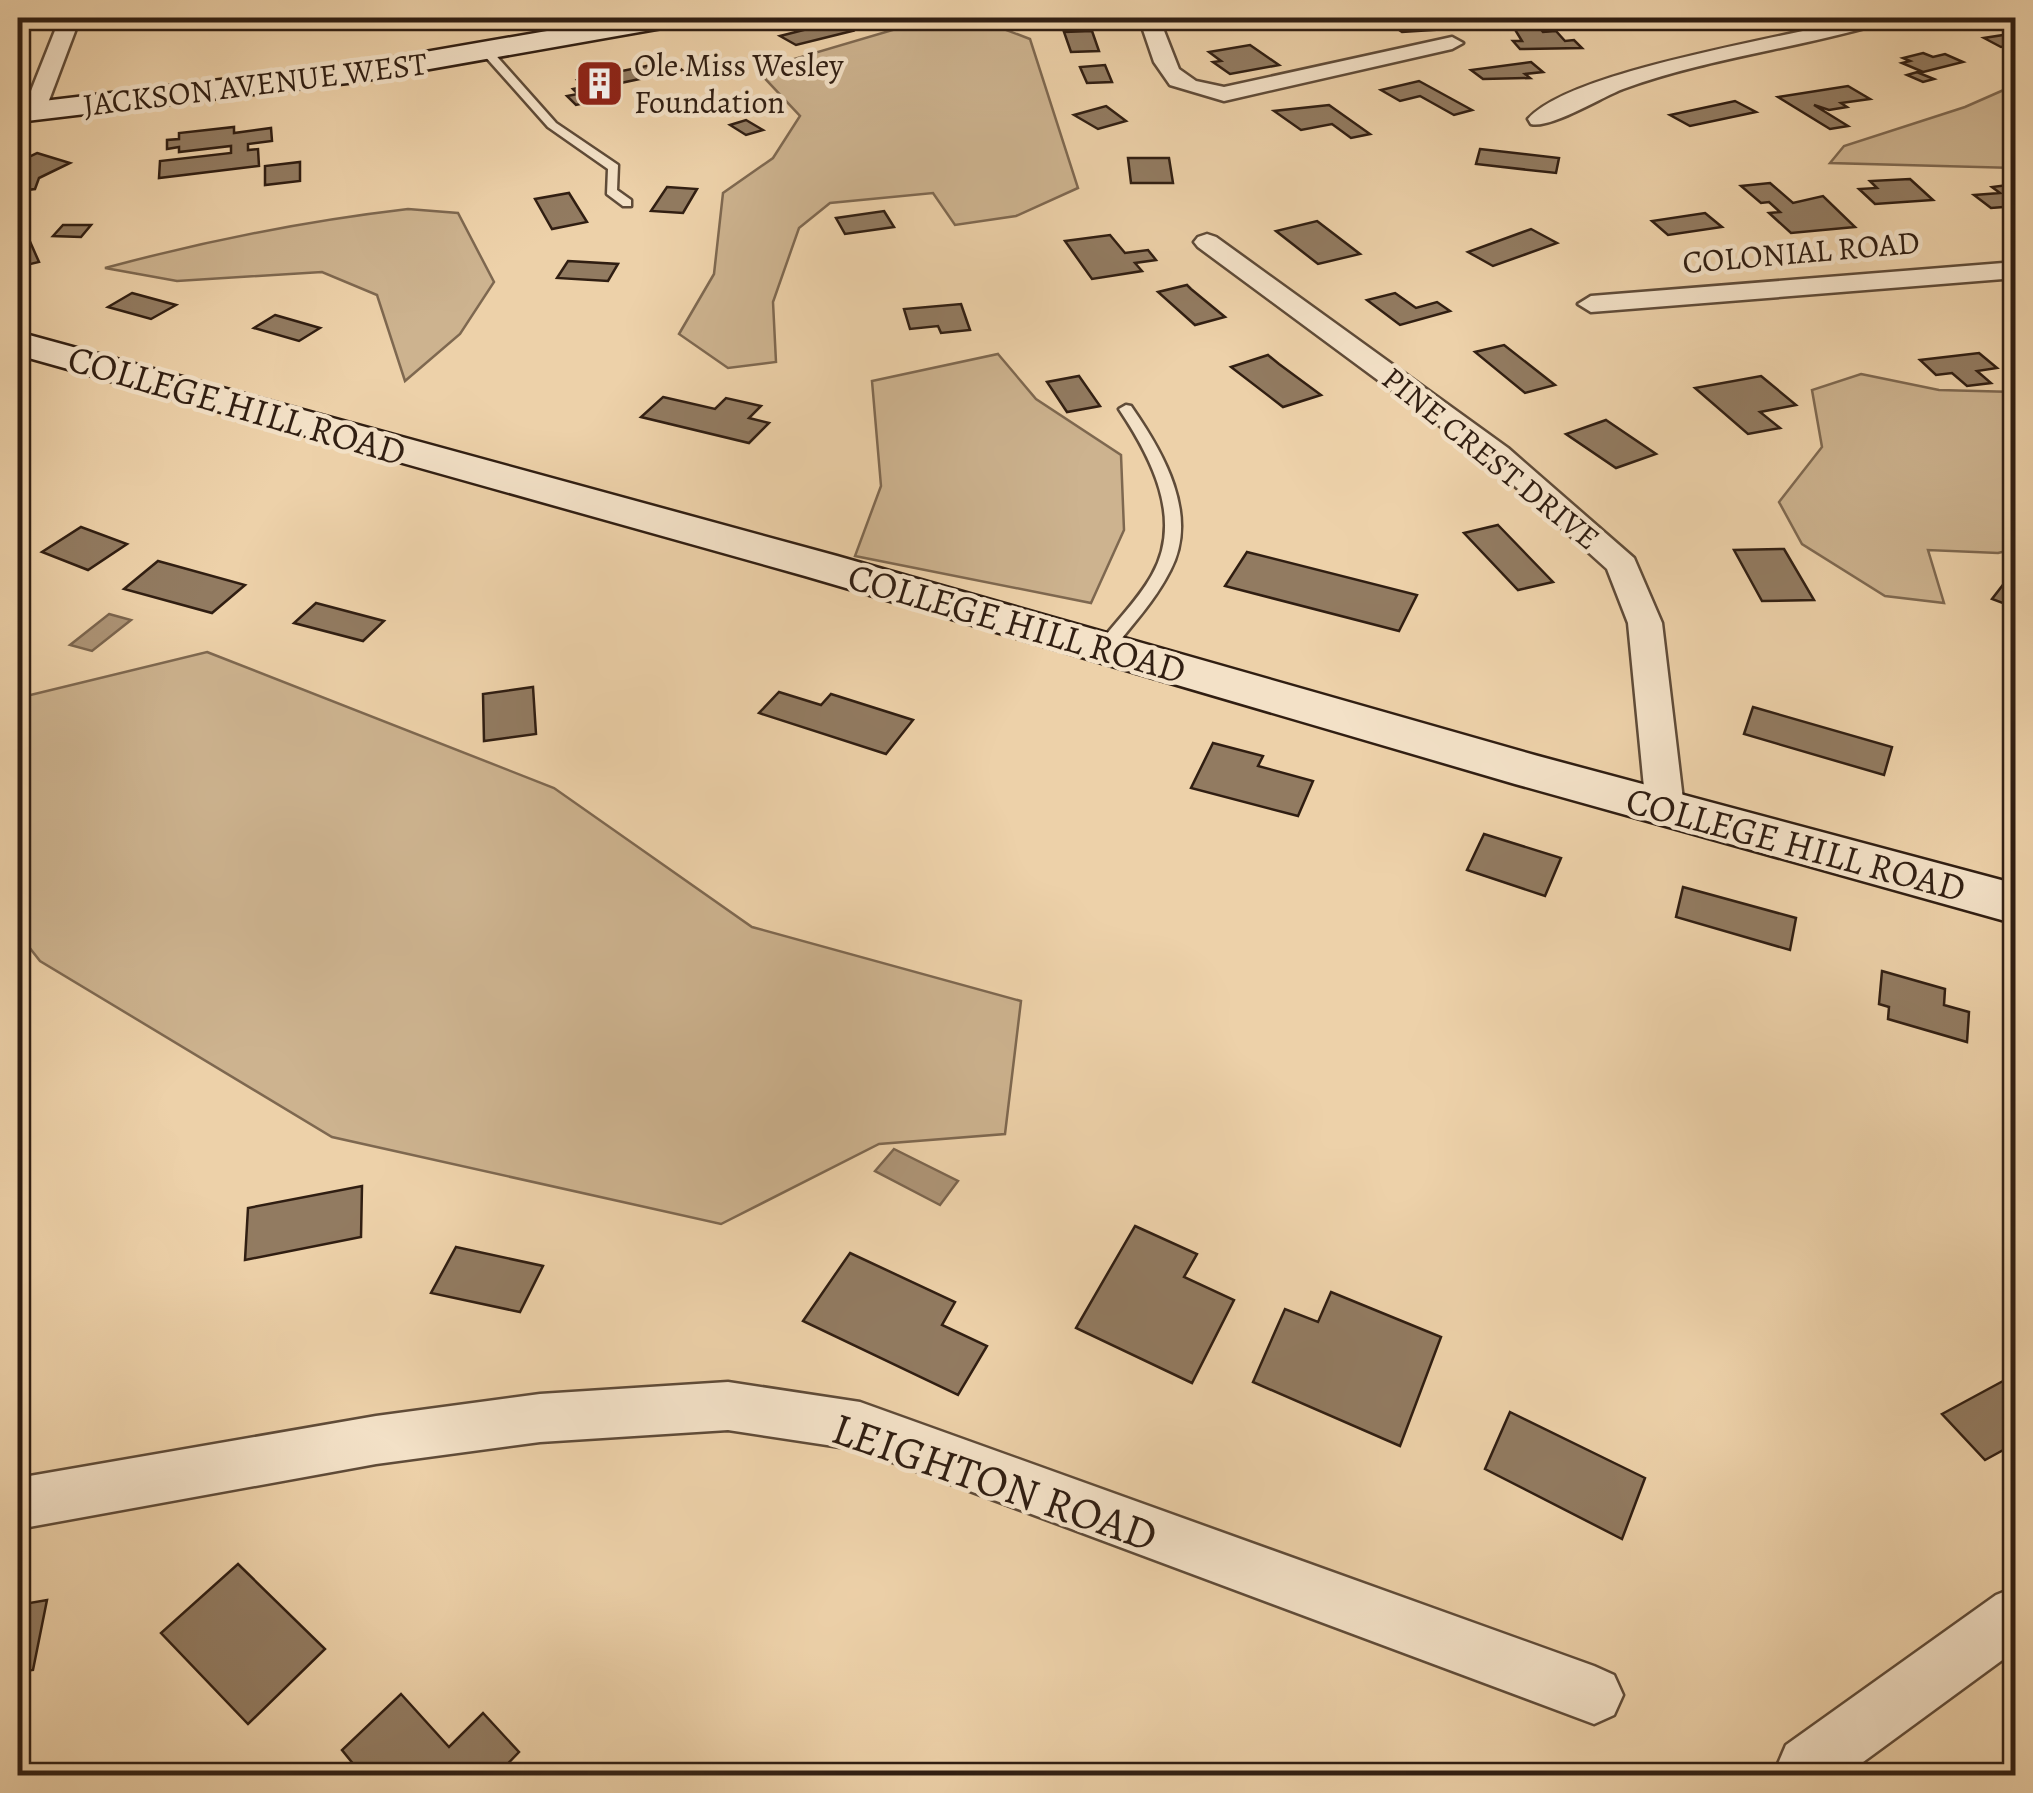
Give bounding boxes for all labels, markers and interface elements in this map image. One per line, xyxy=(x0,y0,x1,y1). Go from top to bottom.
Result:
street label: JACKSON AVENUE WEST xyxy=(81,41,430,127)
place label: Ole Miss Wesley Foundation xyxy=(634,43,844,124)
building icon: Ole Miss Wesley Foundation xyxy=(573,57,625,109)
street label: COLONIAL ROAD xyxy=(1681,220,1921,284)
street label: COLLEGE HILL ROAD xyxy=(62,332,412,478)
street label: PINE CREST DRIVE xyxy=(1373,356,1609,560)
street label: COLLEGE HILL ROAD xyxy=(842,550,1192,696)
street label: COLLEGE HILL ROAD xyxy=(1621,774,1971,914)
street label: LEIGHTON ROAD xyxy=(824,1397,1165,1567)

